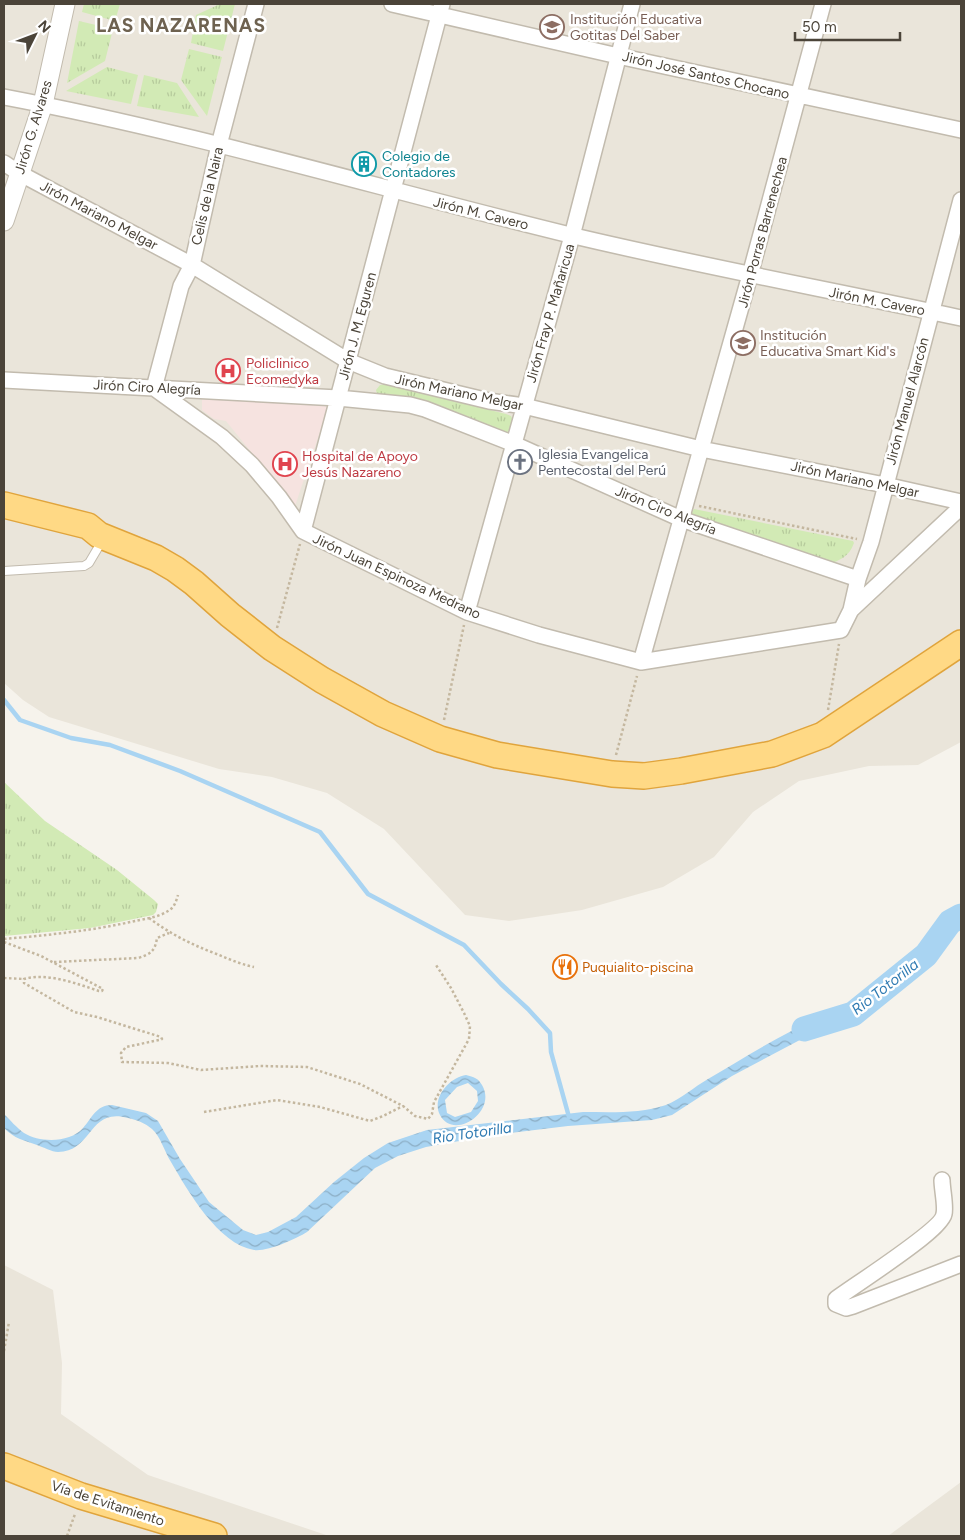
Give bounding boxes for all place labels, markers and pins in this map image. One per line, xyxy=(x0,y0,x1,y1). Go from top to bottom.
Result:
place label: Institución Educativa Gotitas Del Saber xyxy=(570,11,702,44)
school or university icon: Institución Educativa Gotitas Del Saber xyxy=(539,14,565,40)
place label: Colegio de Contadores xyxy=(382,148,456,181)
building icon: Colegio de Contadores xyxy=(351,151,377,177)
place label: Institución Educativa Smart Kid's xyxy=(760,327,896,360)
school or university icon: Institución Educativa Smart Kid's xyxy=(730,330,756,356)
place label: Policlinico Ecomedyka xyxy=(246,355,319,388)
hospital icon: Policlinico Ecomedyka xyxy=(215,358,241,384)
place label: Iglesia Evangelica Pentecostal del Perú xyxy=(538,446,666,479)
place label: Hospital de Apoyo Jesús Nazareno xyxy=(302,448,418,481)
church icon: Iglesia Evangelica Pentecostal del Perú xyxy=(507,449,533,475)
hospital icon: Hospital de Apoyo Jesús Nazareno xyxy=(272,451,298,477)
restaurant icon: Puquialito-piscina xyxy=(552,954,578,980)
place label: Puquialito-piscina xyxy=(582,959,694,976)

